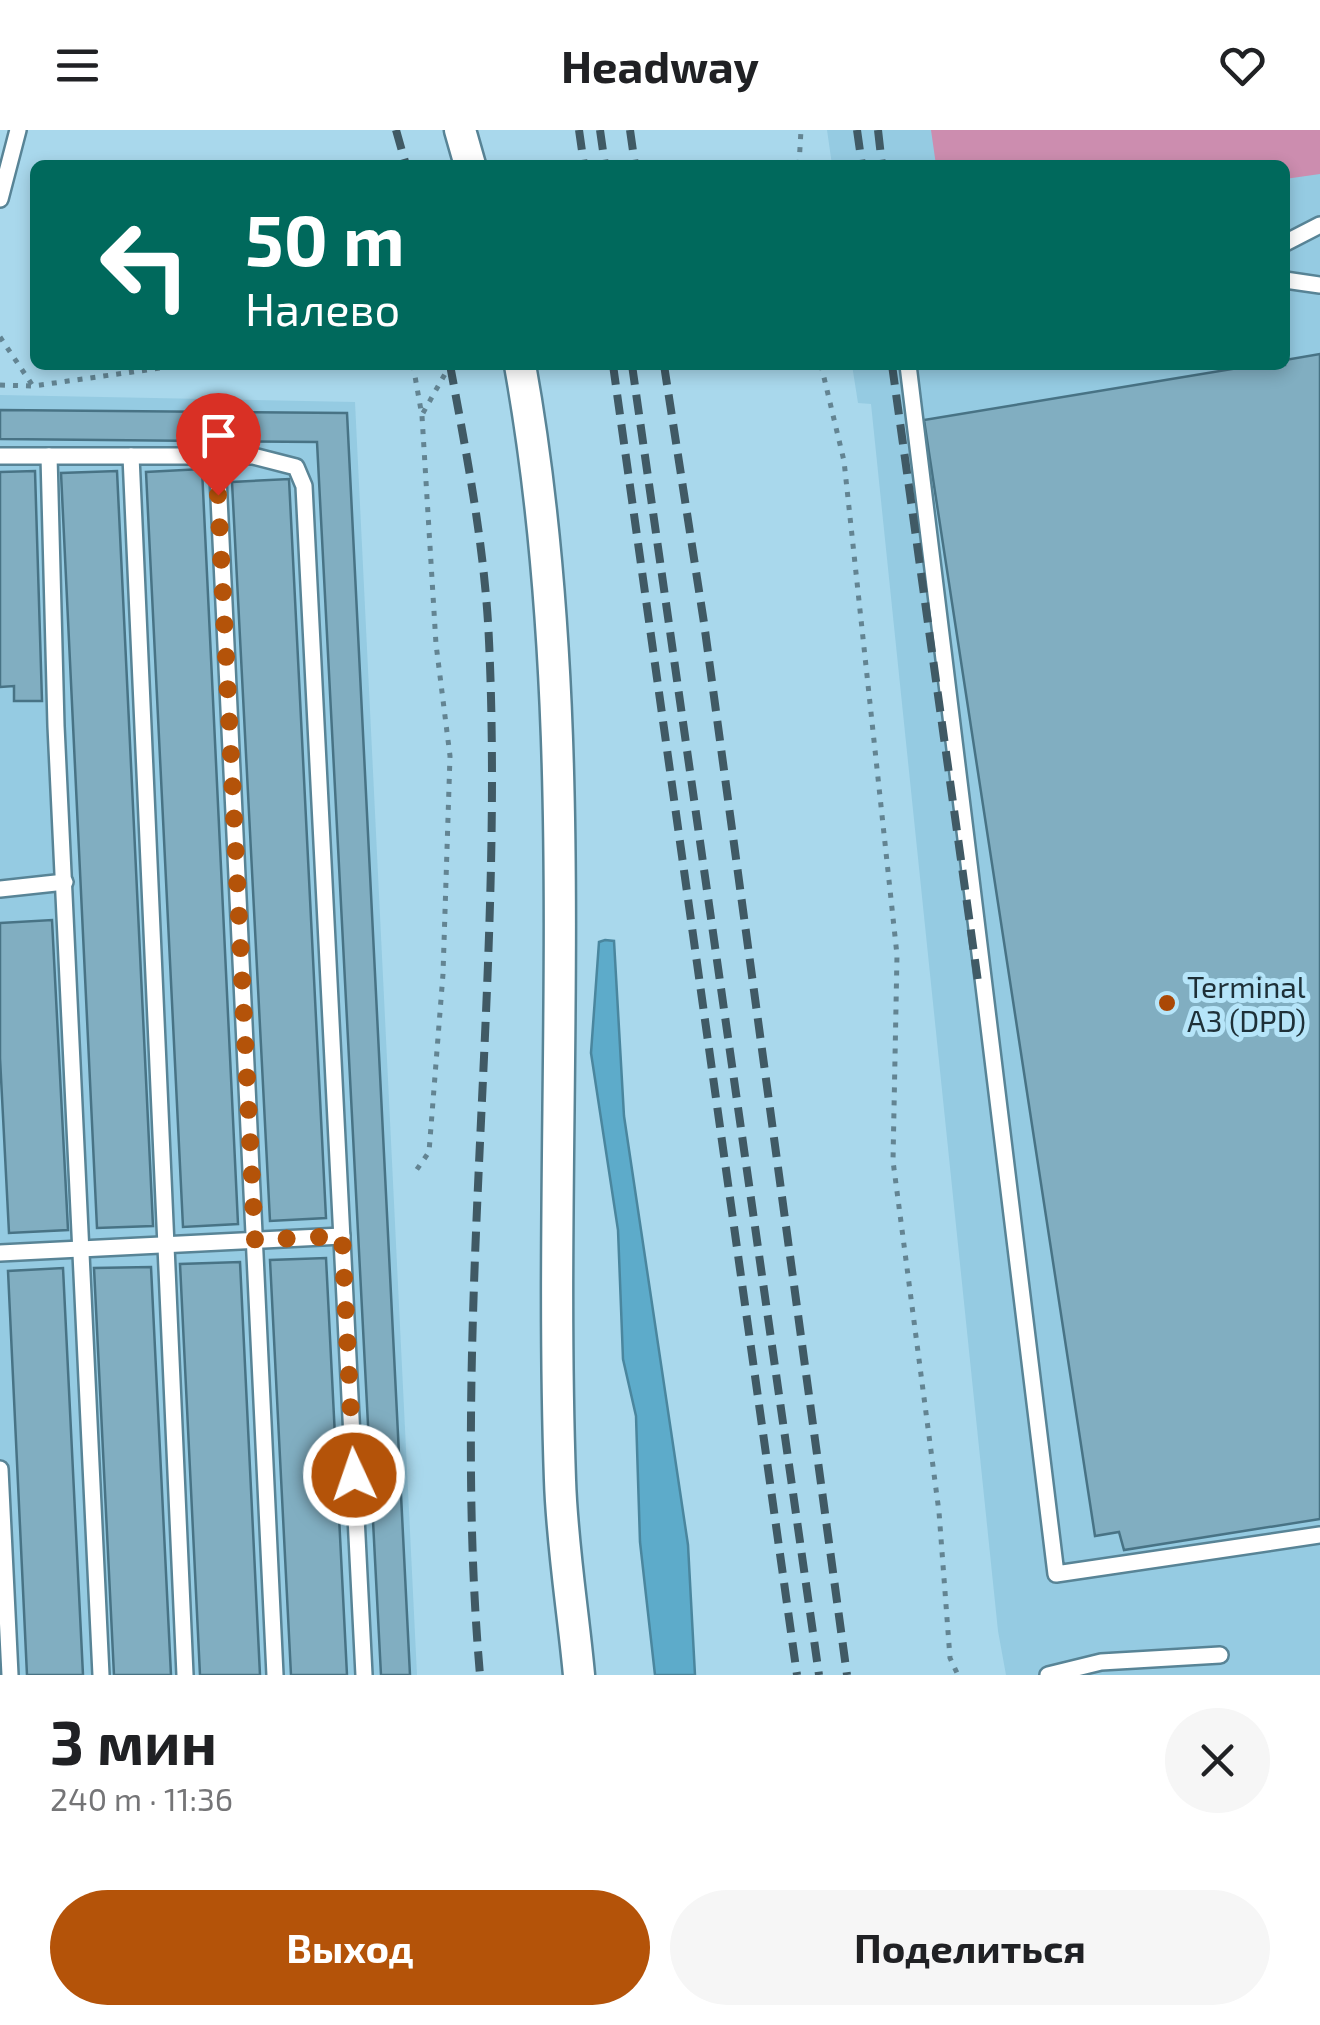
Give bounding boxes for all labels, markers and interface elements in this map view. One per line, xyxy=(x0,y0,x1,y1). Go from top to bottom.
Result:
icon: menu xyxy=(50,38,105,93)
text: Headway xyxy=(561,38,759,92)
icon: heart xyxy=(1215,38,1270,93)
text: 50 m xyxy=(245,196,405,280)
icon: left xyxy=(80,200,210,330)
text: Налево xyxy=(245,281,400,335)
pin xyxy=(176,393,261,496)
icon: arrive xyxy=(191,408,246,463)
place label: Terminal A3 (DPD) xyxy=(1187,968,1306,1038)
marker: Terminal A3 (DPD) xyxy=(1156,992,1178,1014)
position arrow xyxy=(302,1423,406,1527)
text: 3 мин xyxy=(50,1705,217,1777)
button: close xyxy=(1165,1708,1270,1813)
text: 240 m · 11:36 xyxy=(50,1779,233,1817)
button: Выход xyxy=(50,1890,650,2005)
button: Поделиться xyxy=(670,1890,1270,2005)

